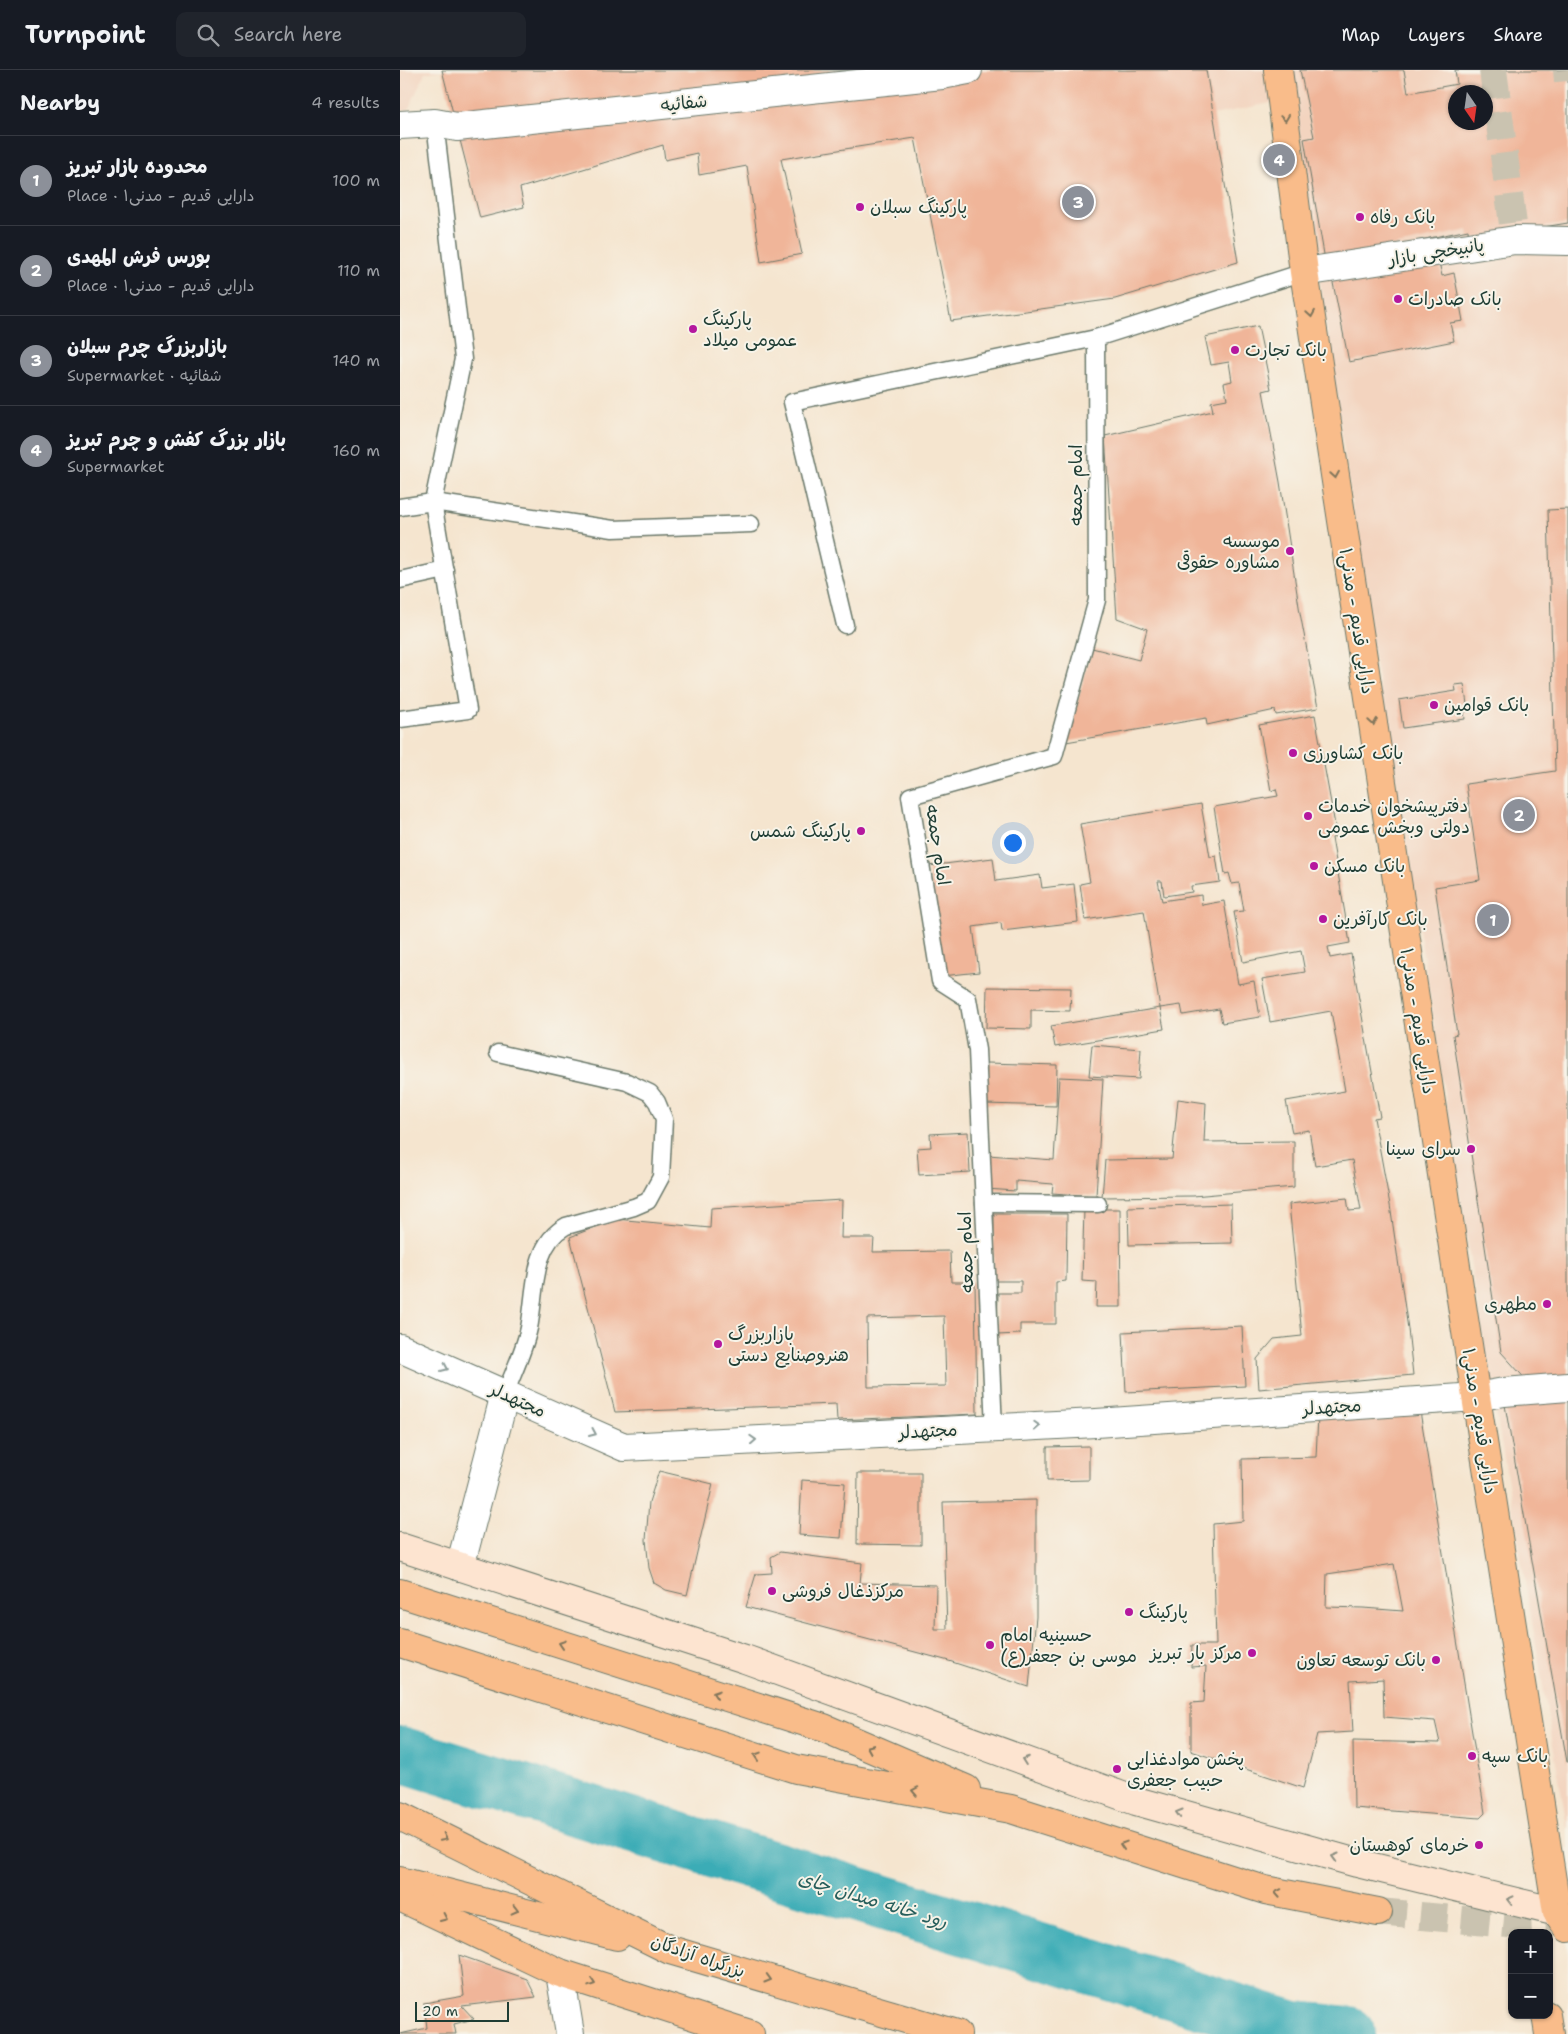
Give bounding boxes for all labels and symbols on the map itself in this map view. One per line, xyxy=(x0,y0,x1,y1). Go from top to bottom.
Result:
north arrow xyxy=(1448,85,1493,130)
street label: شفائیه xyxy=(659,89,709,117)
one-way arrow xyxy=(1280,114,1290,123)
pin: 4 xyxy=(1263,141,1295,179)
pin: 3 xyxy=(1062,183,1094,221)
place label: پارکینگ سبلان xyxy=(870,195,967,219)
marker: پارکینگ سبلان xyxy=(854,201,866,213)
place label: بانک رفاه xyxy=(1370,205,1436,229)
marker: بانک رفاه xyxy=(1354,211,1366,223)
street label: پانبیخچی بازار xyxy=(1384,233,1486,272)
place label: بانک صادرات xyxy=(1408,287,1502,311)
marker: بانک صادرات xyxy=(1392,293,1404,305)
place label: پارکینگ عمومی میلاد xyxy=(703,307,798,352)
one-way arrow xyxy=(1305,310,1315,318)
marker: پارکینگ عمومی میلاد xyxy=(687,323,699,335)
place label: بانک تجارت xyxy=(1245,338,1327,362)
marker: بانک تجارت xyxy=(1229,344,1241,356)
street label: امام جمعه xyxy=(1064,444,1090,526)
one-way arrow xyxy=(1329,471,1340,479)
place label: موسسه مشاوره حقوقی xyxy=(1177,529,1280,574)
marker: موسسه مشاوره حقوقی xyxy=(1284,545,1296,557)
street label: دارایی قدیم - مدنی۱ xyxy=(1332,546,1380,696)
place label: بانک قوامین xyxy=(1444,693,1529,717)
marker: بانک قوامین xyxy=(1428,699,1440,711)
one-way arrow xyxy=(1367,718,1377,726)
place label: بانک کشاورزی xyxy=(1303,741,1403,765)
marker: بانک کشاورزی xyxy=(1287,747,1299,759)
place label: دفترپیشخوان خدمات دولتی وبخش عمومی xyxy=(1318,794,1470,839)
pin: 2 xyxy=(1503,796,1535,834)
street label: امام جمعه xyxy=(918,803,956,887)
marker: دفترپیشخوان خدمات دولتی وبخش عمومی xyxy=(1302,810,1314,822)
place label: پارکینگ شمس xyxy=(750,819,851,843)
marker: پارکینگ شمس xyxy=(855,825,867,837)
your location xyxy=(1000,830,1026,856)
place label: بانک مسکن xyxy=(1324,854,1405,878)
marker: بانک مسکن xyxy=(1308,860,1320,872)
pin: 1 xyxy=(1477,901,1509,939)
place label: بانک کارآفرین xyxy=(1333,907,1428,931)
marker: بانک کارآفرین xyxy=(1317,913,1329,925)
street label: دارایی قدیم - مدنی۱ xyxy=(1393,946,1441,1096)
place label: سرای سینا xyxy=(1386,1137,1461,1161)
marker: سرای سینا xyxy=(1465,1143,1477,1155)
street label: امام جمعه xyxy=(953,1211,981,1293)
place label: مطهری xyxy=(1484,1292,1537,1316)
marker: مطهری xyxy=(1541,1298,1553,1310)
place label: بازاربزرگ هنروصنایع دستی xyxy=(728,1322,849,1368)
marker: بازاربزرگ هنروصنایع دستی xyxy=(712,1338,724,1350)
street label: دارایی قدیم - مدنی۱ xyxy=(1455,1346,1503,1496)
one-way arrow xyxy=(440,1361,449,1372)
street label: مجتهدلر xyxy=(484,1376,550,1423)
street label: مجتهدلر xyxy=(1300,1393,1362,1421)
street label: مجتهدلر xyxy=(896,1417,958,1445)
one-way arrow xyxy=(1034,1420,1042,1431)
one-way arrow xyxy=(588,1427,597,1438)
one-way arrow xyxy=(749,1435,757,1446)
place label: مرکزذغال فروشی xyxy=(782,1579,904,1603)
marker: مرکزذغال فروشی xyxy=(766,1585,778,1597)
place label: پارکینگ xyxy=(1139,1600,1188,1624)
marker: پارکینگ xyxy=(1123,1606,1135,1618)
place label: حسینیه امام موسی بن جعفر(ع) xyxy=(1000,1623,1137,1668)
marker: حسینیه امام موسی بن جعفر(ع) xyxy=(984,1639,996,1651)
one-way arrow xyxy=(558,1640,566,1650)
place label: مرکز بار تبریز xyxy=(1148,1641,1242,1665)
marker: مرکز بار تبریز xyxy=(1246,1647,1258,1659)
place label: بانک توسعه تعاون xyxy=(1296,1648,1426,1672)
marker: بانک توسعه تعاون xyxy=(1430,1654,1442,1666)
one-way arrow xyxy=(713,1689,721,1699)
one-way arrow xyxy=(866,1743,875,1754)
place label: بانک سپه xyxy=(1482,1744,1548,1768)
place label: پخش موادغذایی حبیب جعفری xyxy=(1127,1747,1244,1792)
marker: بانک سپه xyxy=(1466,1750,1478,1762)
one-way arrow xyxy=(753,1752,761,1762)
one-way arrow xyxy=(1021,1756,1030,1766)
marker: پخش موادغذایی حبیب جعفری xyxy=(1111,1763,1123,1775)
one-way arrow xyxy=(911,1786,920,1797)
one-way arrow xyxy=(1175,1808,1183,1818)
one-way arrow xyxy=(439,1832,448,1842)
place label: خرمای کوهستان xyxy=(1350,1833,1469,1857)
marker: خرمای کوهستان xyxy=(1473,1839,1485,1851)
one-way arrow xyxy=(1119,1840,1128,1850)
one-way arrow xyxy=(1331,1852,1339,1863)
water label: رود خانه میدان چای xyxy=(795,1865,950,1934)
one-way arrow xyxy=(1274,1888,1283,1898)
one-way arrow xyxy=(1505,1895,1514,1906)
one-way arrow xyxy=(511,1904,520,1915)
one-way arrow xyxy=(439,1911,448,1922)
street label: بزرگراه آزادگان xyxy=(648,1929,748,1983)
one-way arrow xyxy=(764,1973,772,1983)
one-way arrow xyxy=(588,1978,596,1988)
scale bar xyxy=(415,1999,509,2022)

